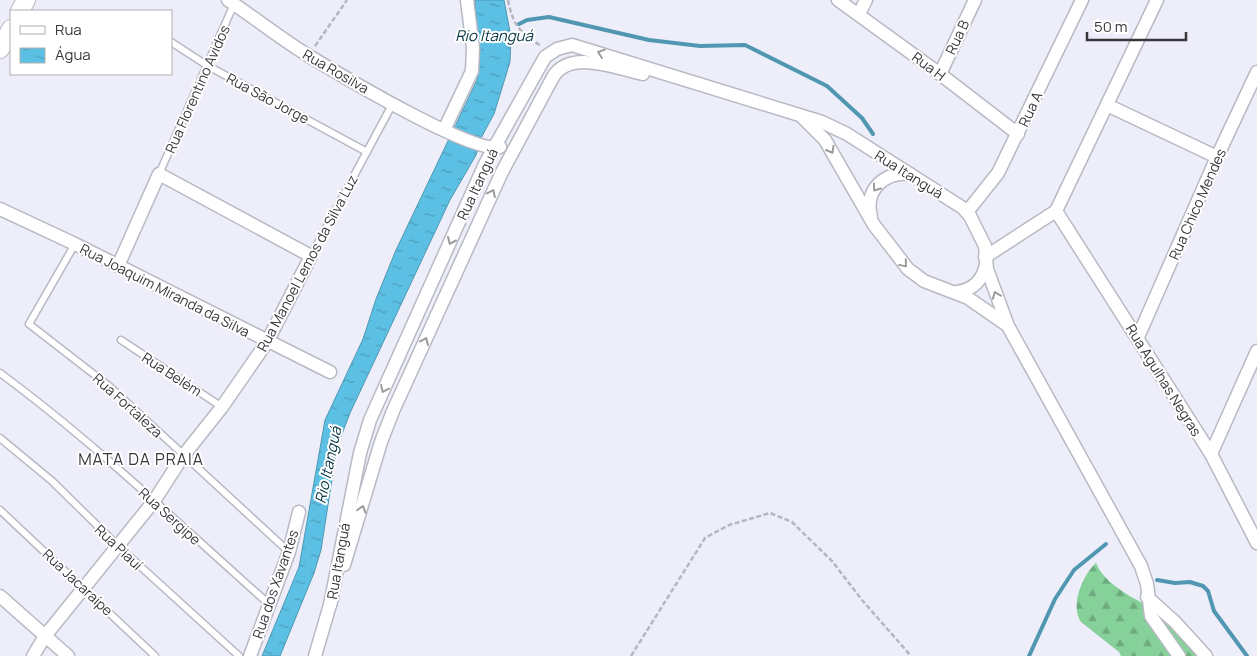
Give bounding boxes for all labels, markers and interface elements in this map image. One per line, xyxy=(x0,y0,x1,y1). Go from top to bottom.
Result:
legend xyxy=(10,10,172,75)
scale bar xyxy=(1087,10,1186,42)
street label: Rua B xyxy=(941,16,973,57)
text: 50 m xyxy=(1094,16,1128,37)
text: Rua xyxy=(55,19,82,40)
street label: Rua Florentino Avidos xyxy=(160,22,234,156)
water label: Rio Itanguá xyxy=(455,25,534,46)
text: Água xyxy=(55,44,91,65)
street label: Rua Rosilva xyxy=(300,44,372,98)
street label: Rua H xyxy=(908,47,950,85)
one-way arrow xyxy=(597,48,606,58)
street label: Rua São Jorge xyxy=(223,68,313,128)
street label: Rua A xyxy=(1014,88,1046,130)
street label: Rua Itanguá xyxy=(452,145,502,223)
one-way arrow xyxy=(825,145,835,154)
street label: Rua Chico Mendes xyxy=(1164,145,1230,263)
street label: Rua Itanguá xyxy=(871,146,947,202)
street label: Rua Manoel Lemos da Silva Luz xyxy=(252,171,362,355)
one-way arrow xyxy=(873,182,882,192)
one-way arrow xyxy=(486,189,496,198)
one-way arrow xyxy=(446,236,457,245)
street label: Rua Joaquim Miranda da Silva xyxy=(77,239,253,341)
one-way arrow xyxy=(898,258,906,267)
one-way arrow xyxy=(992,291,1002,300)
street label: Rua Agulhas Negras xyxy=(1122,320,1206,440)
one-way arrow xyxy=(418,337,429,346)
street label: Rua Belém xyxy=(138,348,206,400)
street label: Rua Fortaleza xyxy=(89,369,167,441)
one-way arrow xyxy=(381,384,391,393)
water label: Rio Itanguá xyxy=(310,424,346,505)
district label: MATA DA PRAIA xyxy=(78,448,204,470)
street label: Rua Sergipe xyxy=(135,483,205,549)
one-way arrow xyxy=(356,506,366,514)
street label: Rua Piauí xyxy=(91,520,147,574)
street label: Rua Itanguá xyxy=(322,521,354,601)
street label: Rua dos Xavantes xyxy=(247,527,303,641)
street label: Rua Jacaraípe xyxy=(39,544,117,620)

